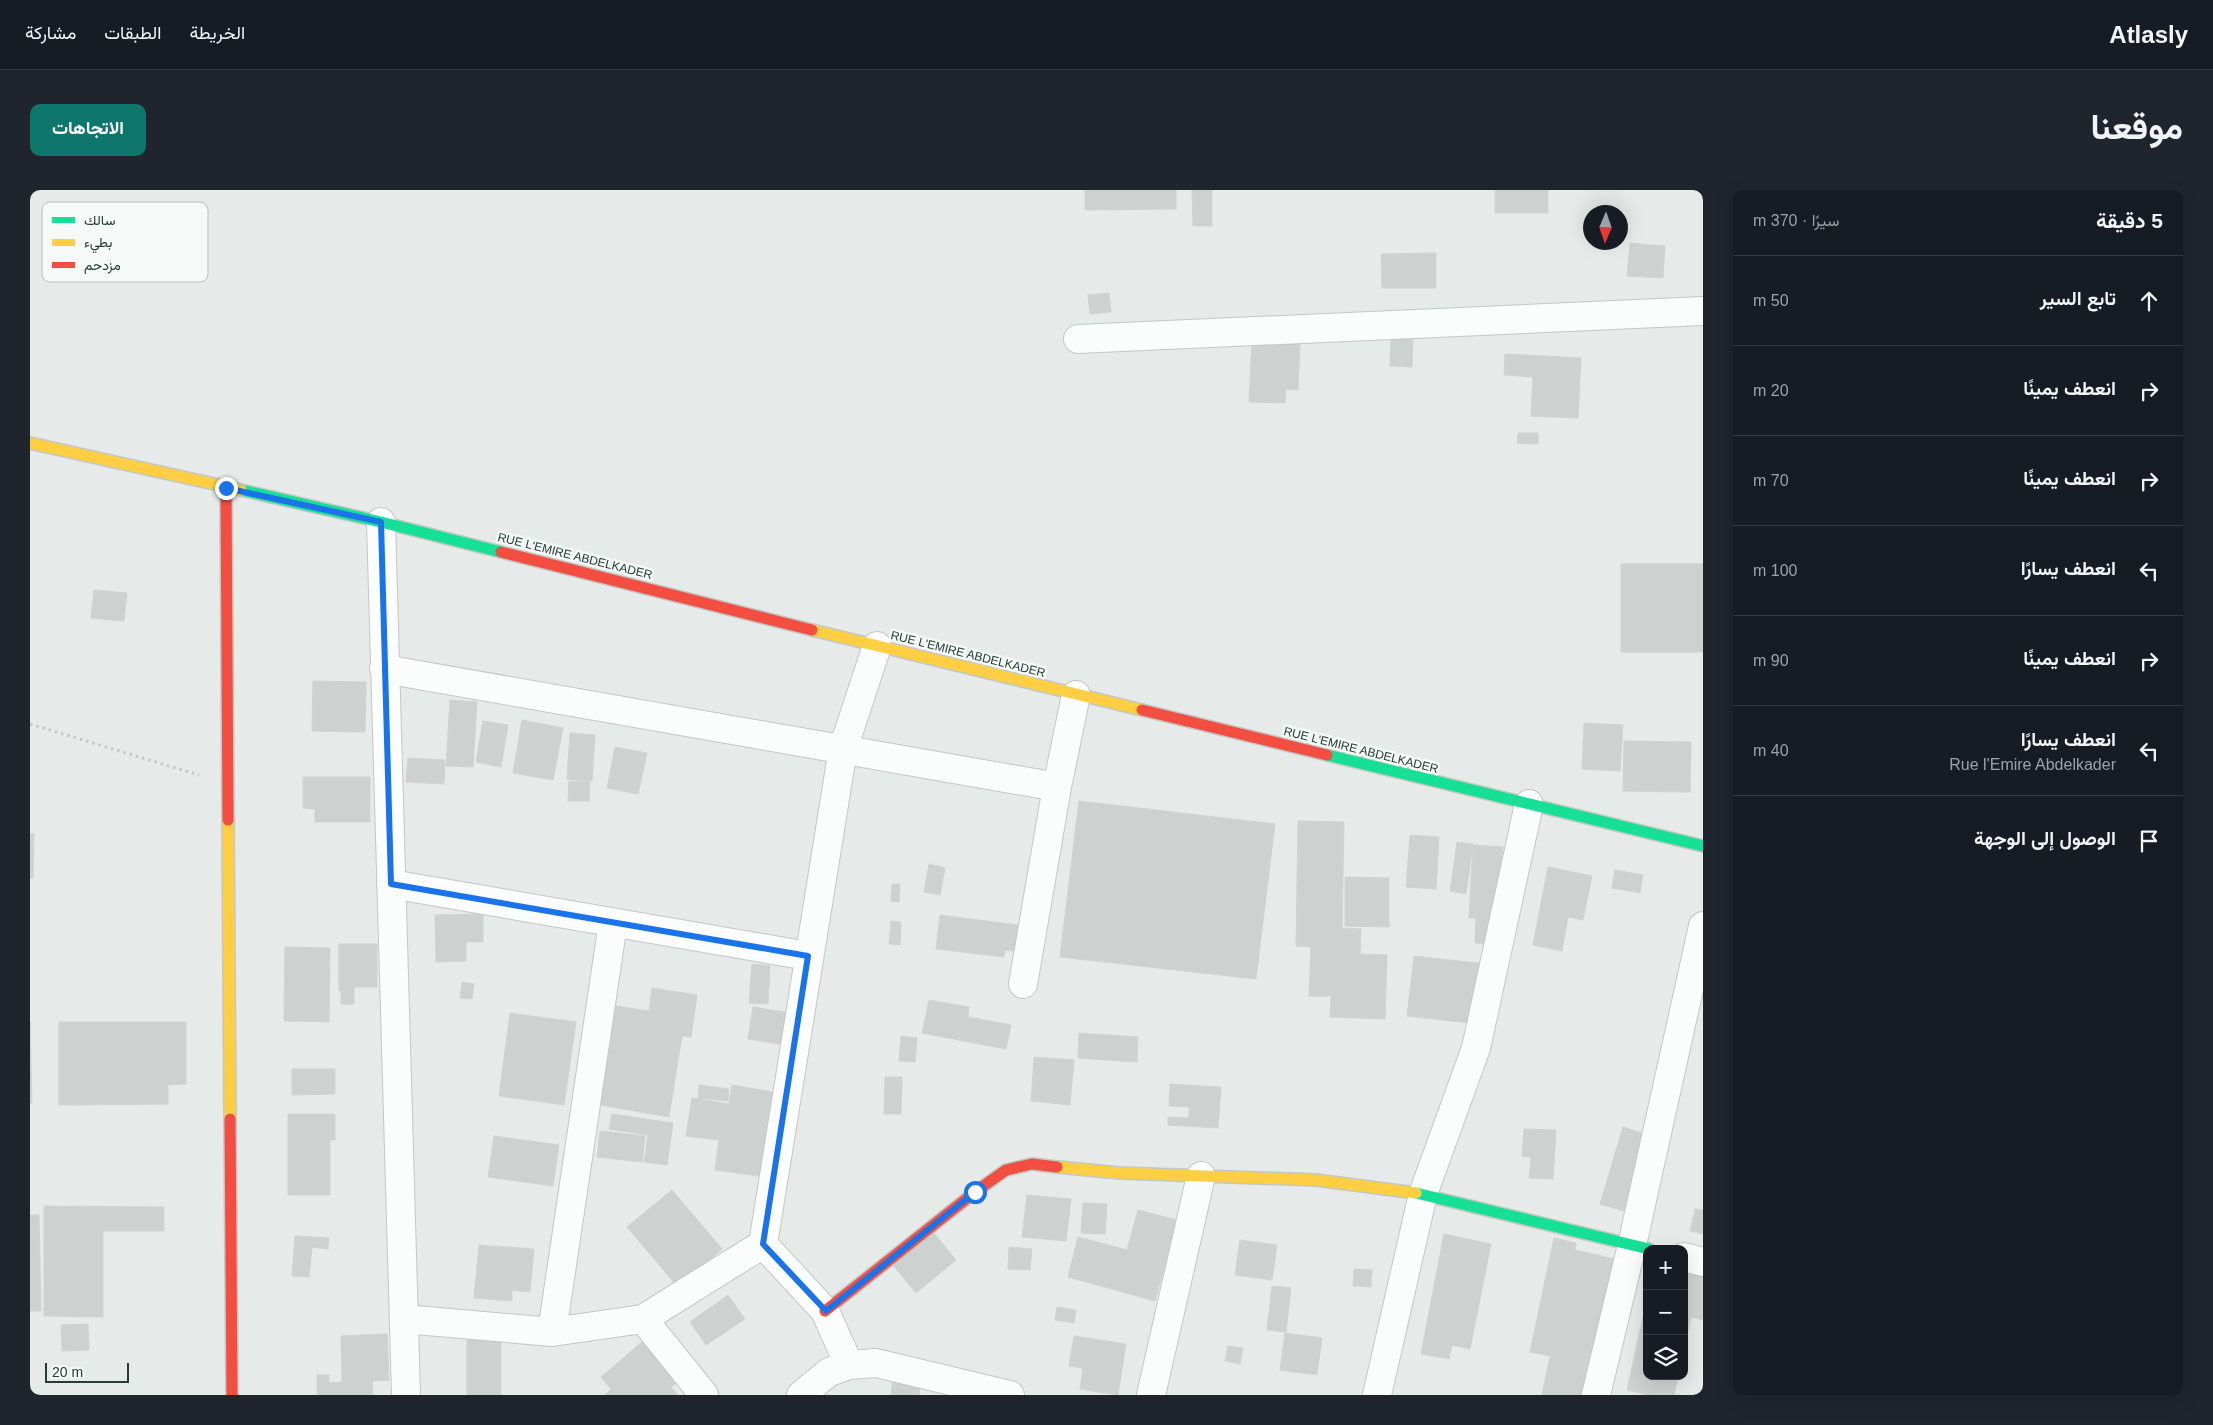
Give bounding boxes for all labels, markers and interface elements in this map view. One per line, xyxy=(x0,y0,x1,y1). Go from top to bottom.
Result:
text: Atlasly xyxy=(2109,21,2188,48)
text: مشاركة xyxy=(25,23,76,43)
text: الطبقات xyxy=(104,23,161,43)
text: الخريطة xyxy=(189,23,245,43)
button: الاتجاهات xyxy=(30,104,146,156)
text: موقعنا xyxy=(2090,107,2183,146)
legend xyxy=(42,202,208,282)
north arrow xyxy=(1583,205,1628,250)
text: 5 دقيقة xyxy=(2096,209,2163,232)
text: سالك xyxy=(84,212,115,228)
text: سيرًا · 370 m xyxy=(1753,212,1839,229)
text: بطيء xyxy=(84,234,112,254)
text: مزدحم xyxy=(84,257,121,274)
icon: ahead xyxy=(2135,287,2163,315)
text: تابع السير xyxy=(2040,288,2116,309)
text: 50 m xyxy=(1753,292,1789,309)
icon: right xyxy=(2135,377,2163,405)
text: انعطف يمينًا xyxy=(2023,378,2116,399)
text: 20 m xyxy=(1753,382,1789,399)
icon: right xyxy=(2135,467,2163,495)
text: انعطف يمينًا xyxy=(2023,468,2116,489)
text: 70 m xyxy=(1753,472,1789,489)
route end xyxy=(215,477,238,500)
street label: RUE L'EMIRE ABDELKADER xyxy=(496,530,654,582)
icon: left xyxy=(2135,557,2163,585)
text: انعطف يسارًا xyxy=(2021,558,2116,579)
text: 100 m xyxy=(1753,562,1797,579)
street label: RUE L'EMIRE ABDELKADER xyxy=(889,628,1047,680)
icon: right xyxy=(2135,647,2163,675)
text: انعطف يمينًا xyxy=(2023,648,2116,669)
text: 90 m xyxy=(1753,652,1789,669)
street label: RUE L'EMIRE ABDELKADER xyxy=(1282,724,1440,776)
text: انعطف يسارًا xyxy=(2021,729,2116,750)
icon: left xyxy=(2135,737,2163,765)
text: 40 m xyxy=(1753,742,1789,759)
text: Rue l'Emire Abdelkader xyxy=(1949,756,2116,773)
icon: arrive xyxy=(2135,827,2163,855)
text: الوصول إلى الوجهة xyxy=(1974,828,2116,849)
route start xyxy=(964,1181,987,1204)
map controls xyxy=(1643,1245,1688,1380)
button: + xyxy=(1643,1245,1688,1290)
button: − xyxy=(1643,1290,1688,1335)
button: layers xyxy=(1643,1335,1688,1380)
scale bar xyxy=(45,1360,129,1383)
text: 20 m xyxy=(52,1364,83,1380)

